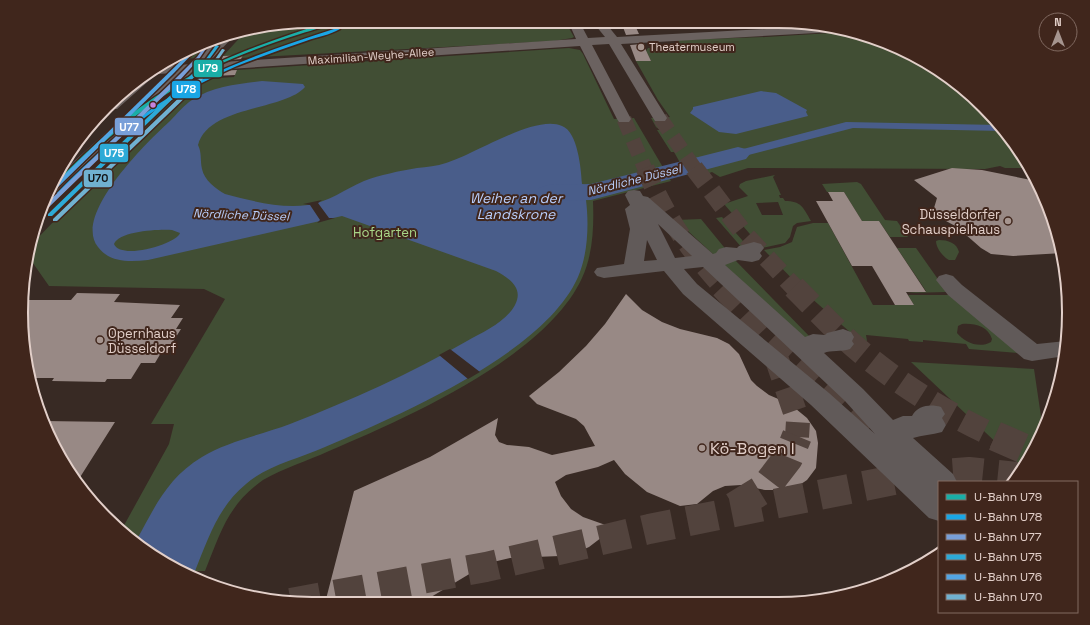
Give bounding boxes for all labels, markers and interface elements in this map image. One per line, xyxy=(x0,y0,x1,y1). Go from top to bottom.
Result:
north arrow xyxy=(1038,12,1078,52)
text: N xyxy=(1054,15,1062,29)
place label: Theatermuseum xyxy=(649,40,735,54)
marker: Theatermuseum xyxy=(636,42,646,52)
street label: Maximilian-Weyhe-Allee xyxy=(307,45,435,67)
line badge: U79 xyxy=(193,59,223,78)
text: U79 xyxy=(198,61,218,75)
line badge: U78 xyxy=(171,80,201,99)
text: U78 xyxy=(176,82,196,96)
unlabelled marker xyxy=(148,100,158,110)
line badge: U77 xyxy=(114,117,144,136)
text: U77 xyxy=(119,120,139,134)
line badge: U75 xyxy=(99,143,129,163)
text: U75 xyxy=(104,146,124,160)
water label: Nördliche Düssel xyxy=(585,160,685,199)
line badge: U70 xyxy=(83,169,113,188)
text: U70 xyxy=(88,171,108,185)
water label: Weiher an der Landskrone xyxy=(470,189,564,223)
water label: Nördliche Düssel xyxy=(193,205,291,225)
place label: Düsseldorfer Schauspielhaus xyxy=(902,206,1000,238)
marker: Düsseldorfer Schauspielhaus xyxy=(1003,216,1013,226)
park label: Hofgarten xyxy=(353,224,417,241)
place label: Opernhaus Düsseldorf xyxy=(108,325,176,357)
marker: Opernhaus Düsseldorf xyxy=(95,335,105,345)
place label: Kö-Bogen I xyxy=(710,438,795,459)
marker: Kö-Bogen I xyxy=(697,443,707,453)
legend xyxy=(938,481,1078,613)
text: U-Bahn U79 xyxy=(974,489,1042,505)
text: U-Bahn U78 xyxy=(974,509,1042,525)
text: U-Bahn U77 xyxy=(974,529,1042,545)
text: U-Bahn U75 xyxy=(974,549,1042,565)
text: U-Bahn U76 xyxy=(974,569,1042,585)
text: U-Bahn U70 xyxy=(974,589,1042,605)

